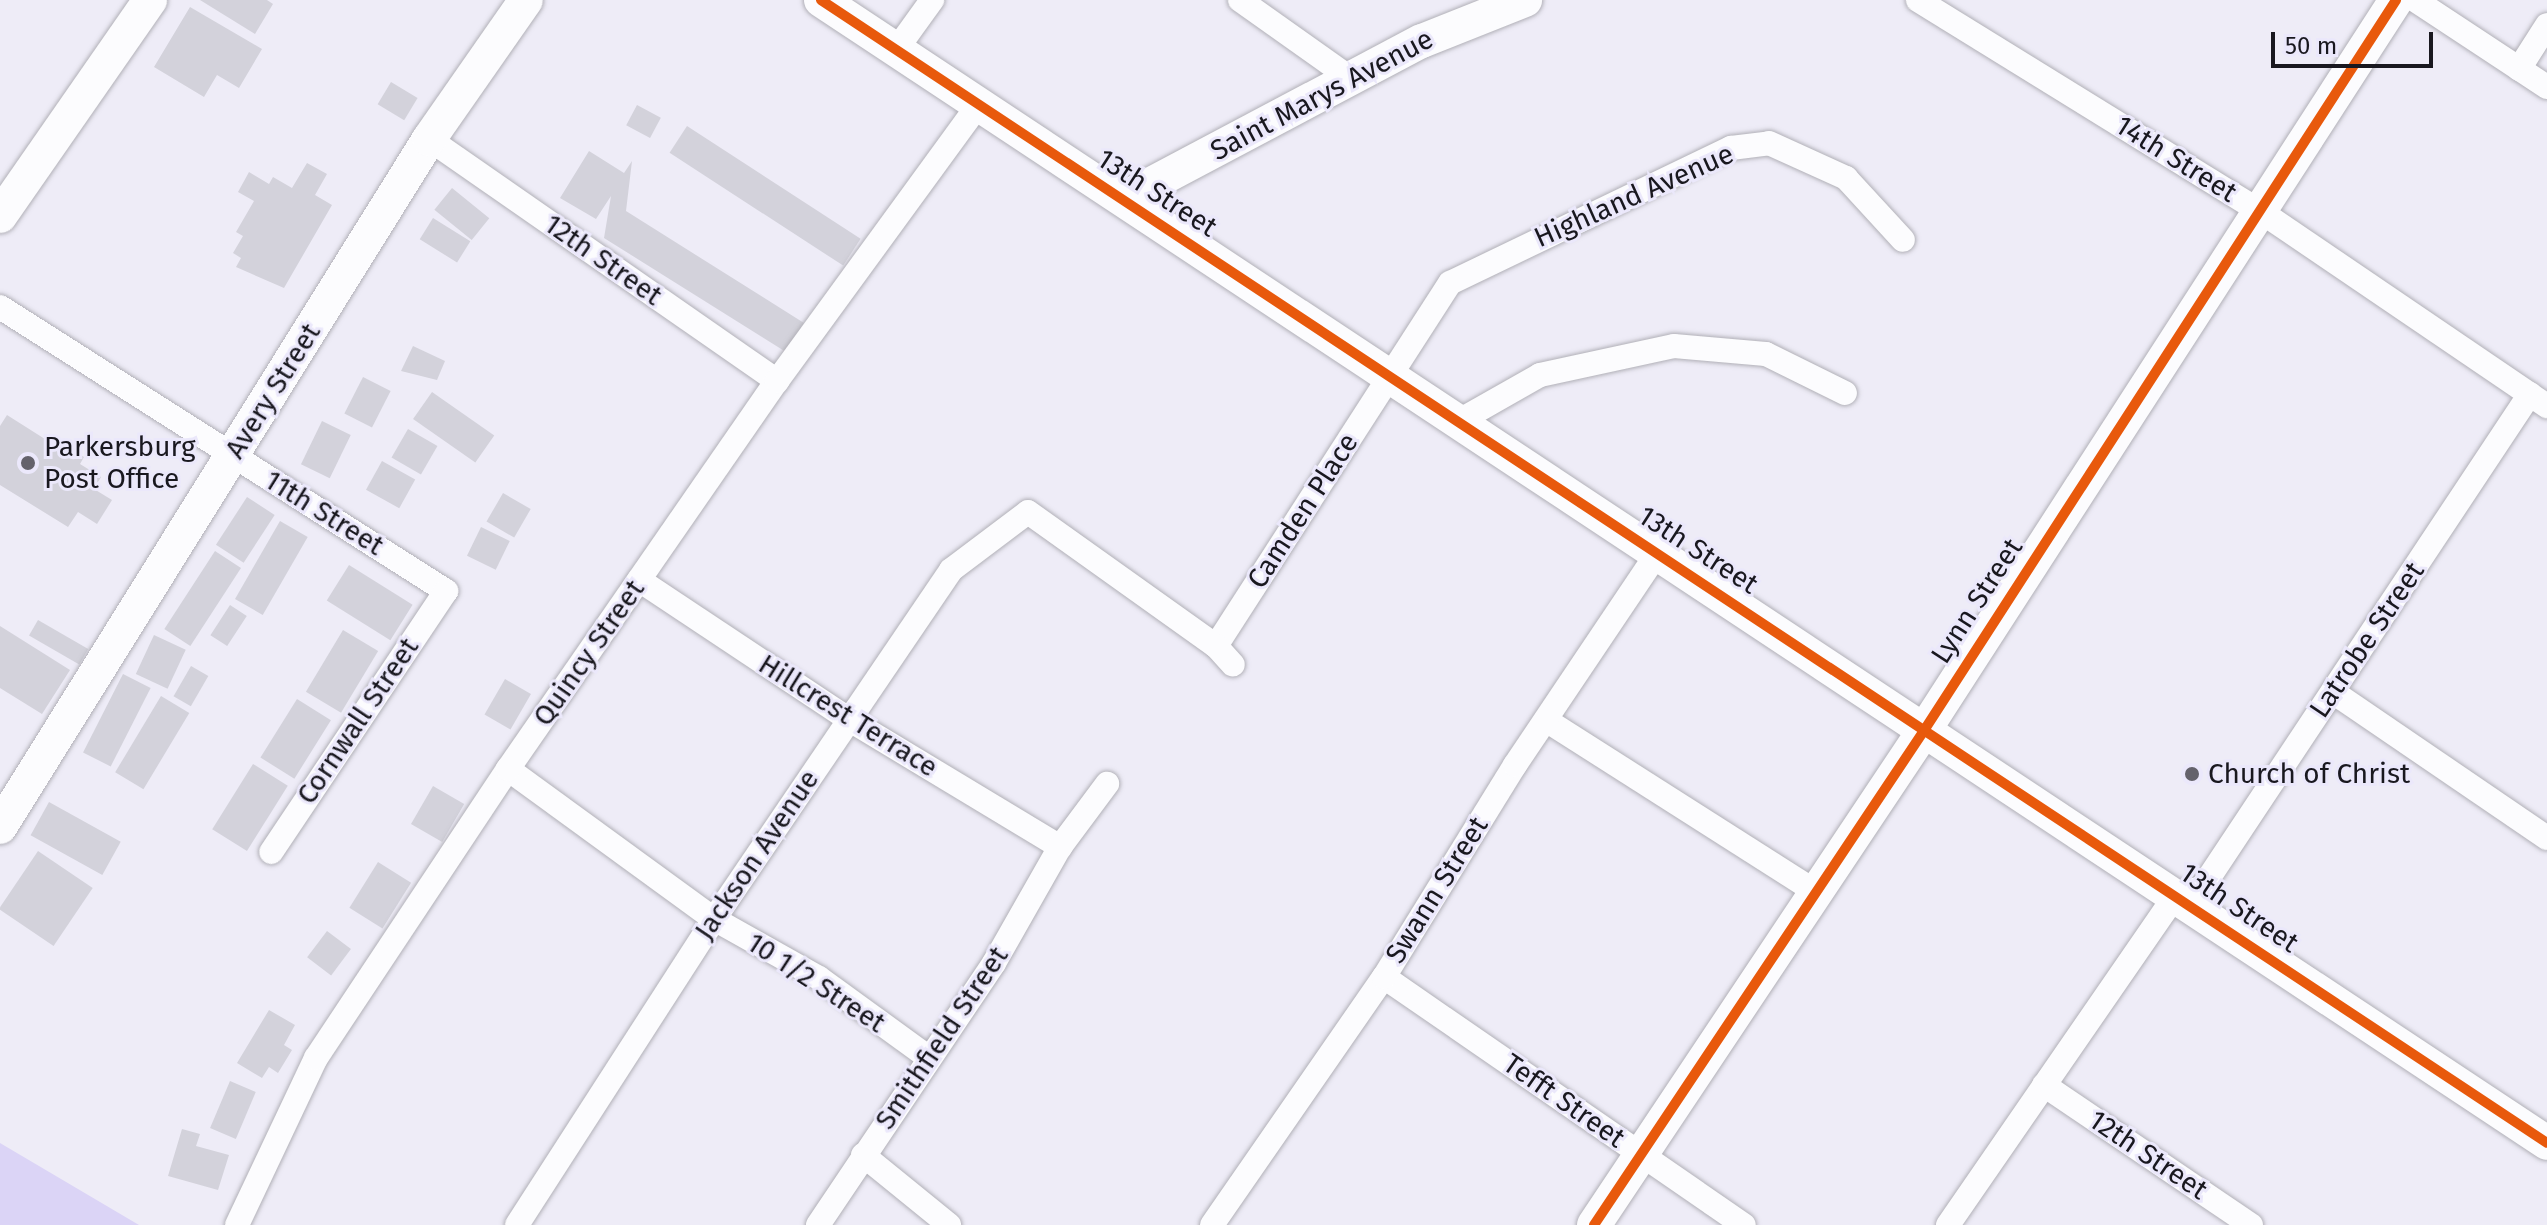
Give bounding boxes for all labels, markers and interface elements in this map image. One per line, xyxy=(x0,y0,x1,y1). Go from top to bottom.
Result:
scale bar xyxy=(2275,16,2437,66)
street label: Saint Marys Avenue xyxy=(1205,22,1439,168)
text: 50 m xyxy=(2285,32,2337,60)
street label: 14th Street xyxy=(2109,108,2243,210)
street label: Highland Avenue xyxy=(1529,137,1739,255)
street label: 13th Street xyxy=(1091,142,1223,244)
street label: 12th Street xyxy=(538,207,668,313)
street label: Avery Street xyxy=(218,317,328,465)
street label: Camden Place xyxy=(1240,427,1366,595)
place label: Parkersburg Post Office xyxy=(44,430,195,496)
marker: Parkersburg Post Office xyxy=(19,454,37,472)
street label: 11th Street xyxy=(258,463,390,563)
street label: 13th Street xyxy=(1632,499,1764,601)
street label: Lynn Street xyxy=(1924,532,2030,670)
street label: Latrobe Street xyxy=(2303,556,2431,724)
street label: Quincy Street xyxy=(526,574,652,732)
street label: Cornwall Street xyxy=(290,632,426,810)
street label: Hillcrest Terrace xyxy=(752,648,944,784)
place label: Church of Christ xyxy=(2208,757,2410,791)
street label: Jackson Avenue xyxy=(688,764,826,946)
marker: Church of Christ xyxy=(2183,765,2201,783)
street label: Swann Street xyxy=(1379,811,1495,969)
street label: 13th Street xyxy=(2173,856,2305,960)
street label: 10 1/2 Street xyxy=(741,926,891,1040)
street label: Smithfield Street xyxy=(868,940,1016,1136)
street label: Tefft Street xyxy=(1497,1047,1631,1155)
street label: 12th Street xyxy=(2082,1103,2214,1207)

